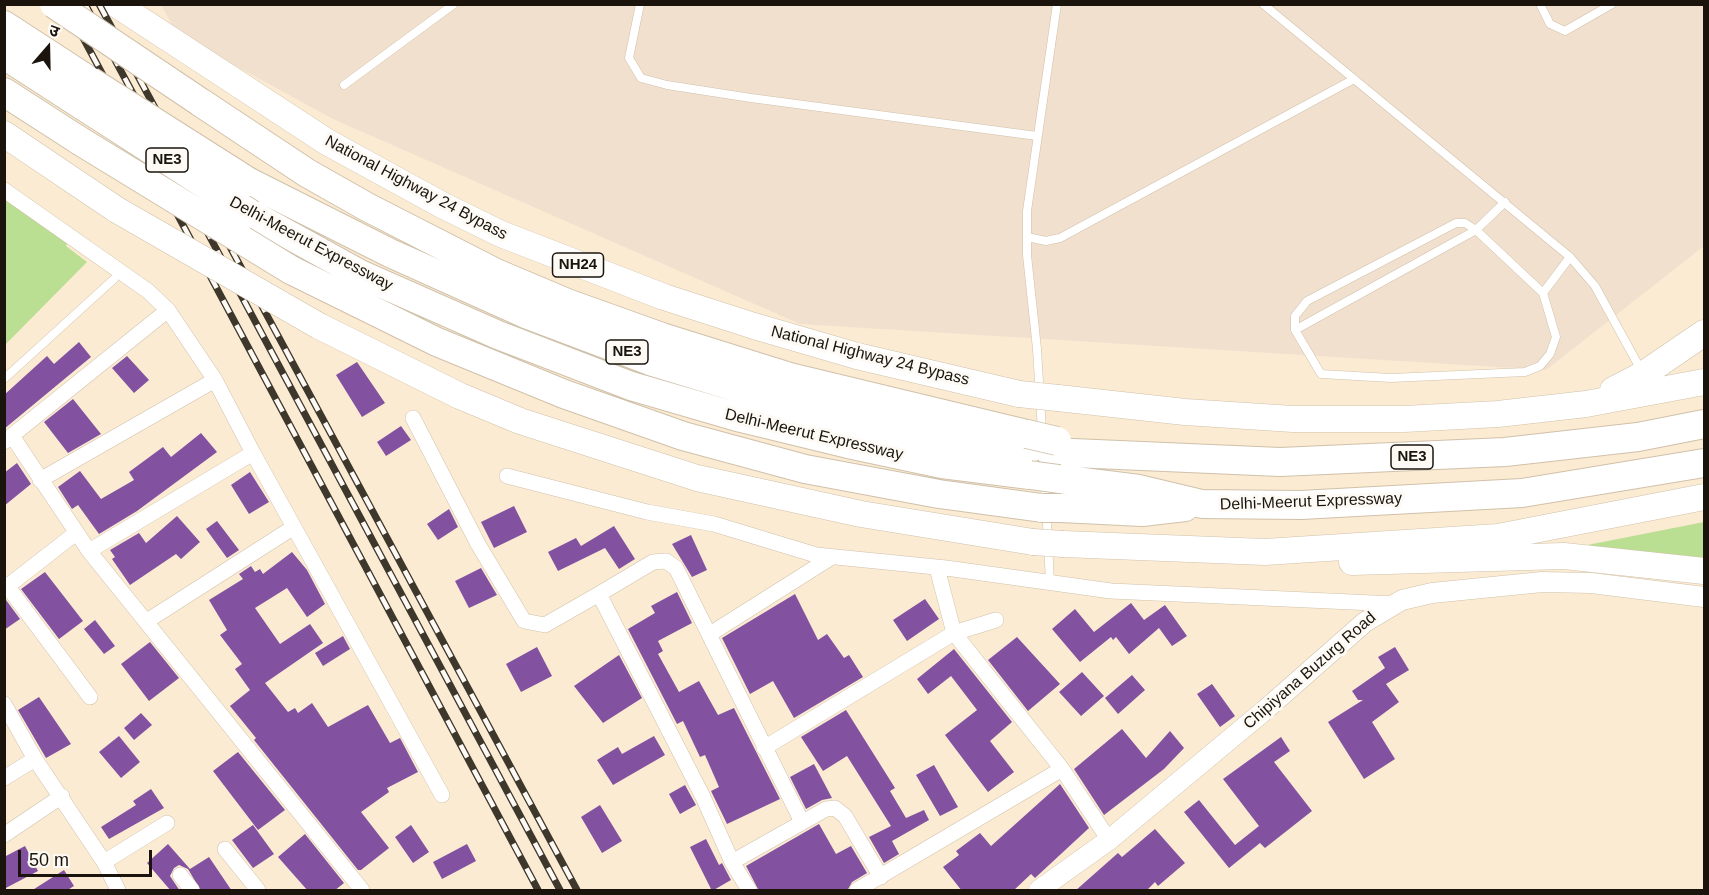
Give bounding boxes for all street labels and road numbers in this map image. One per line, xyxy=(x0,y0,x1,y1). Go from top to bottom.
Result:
street label: National Highway 24 Bypass xyxy=(322,132,510,244)
road number: NE3 xyxy=(146,148,188,172)
street label: Delhi-Meerut Expressway xyxy=(226,193,396,295)
road number: NH24 xyxy=(552,253,604,277)
street label: National Highway 24 Bypass xyxy=(769,322,971,390)
road number: NE3 xyxy=(606,340,648,364)
street label: Delhi-Meerut Expressway xyxy=(723,405,905,465)
road number: NE3 xyxy=(1391,445,1433,469)
street label: Delhi-Meerut Expressway xyxy=(1220,489,1402,515)
street label: Chipiyana Buzurg Road xyxy=(1240,608,1380,734)

